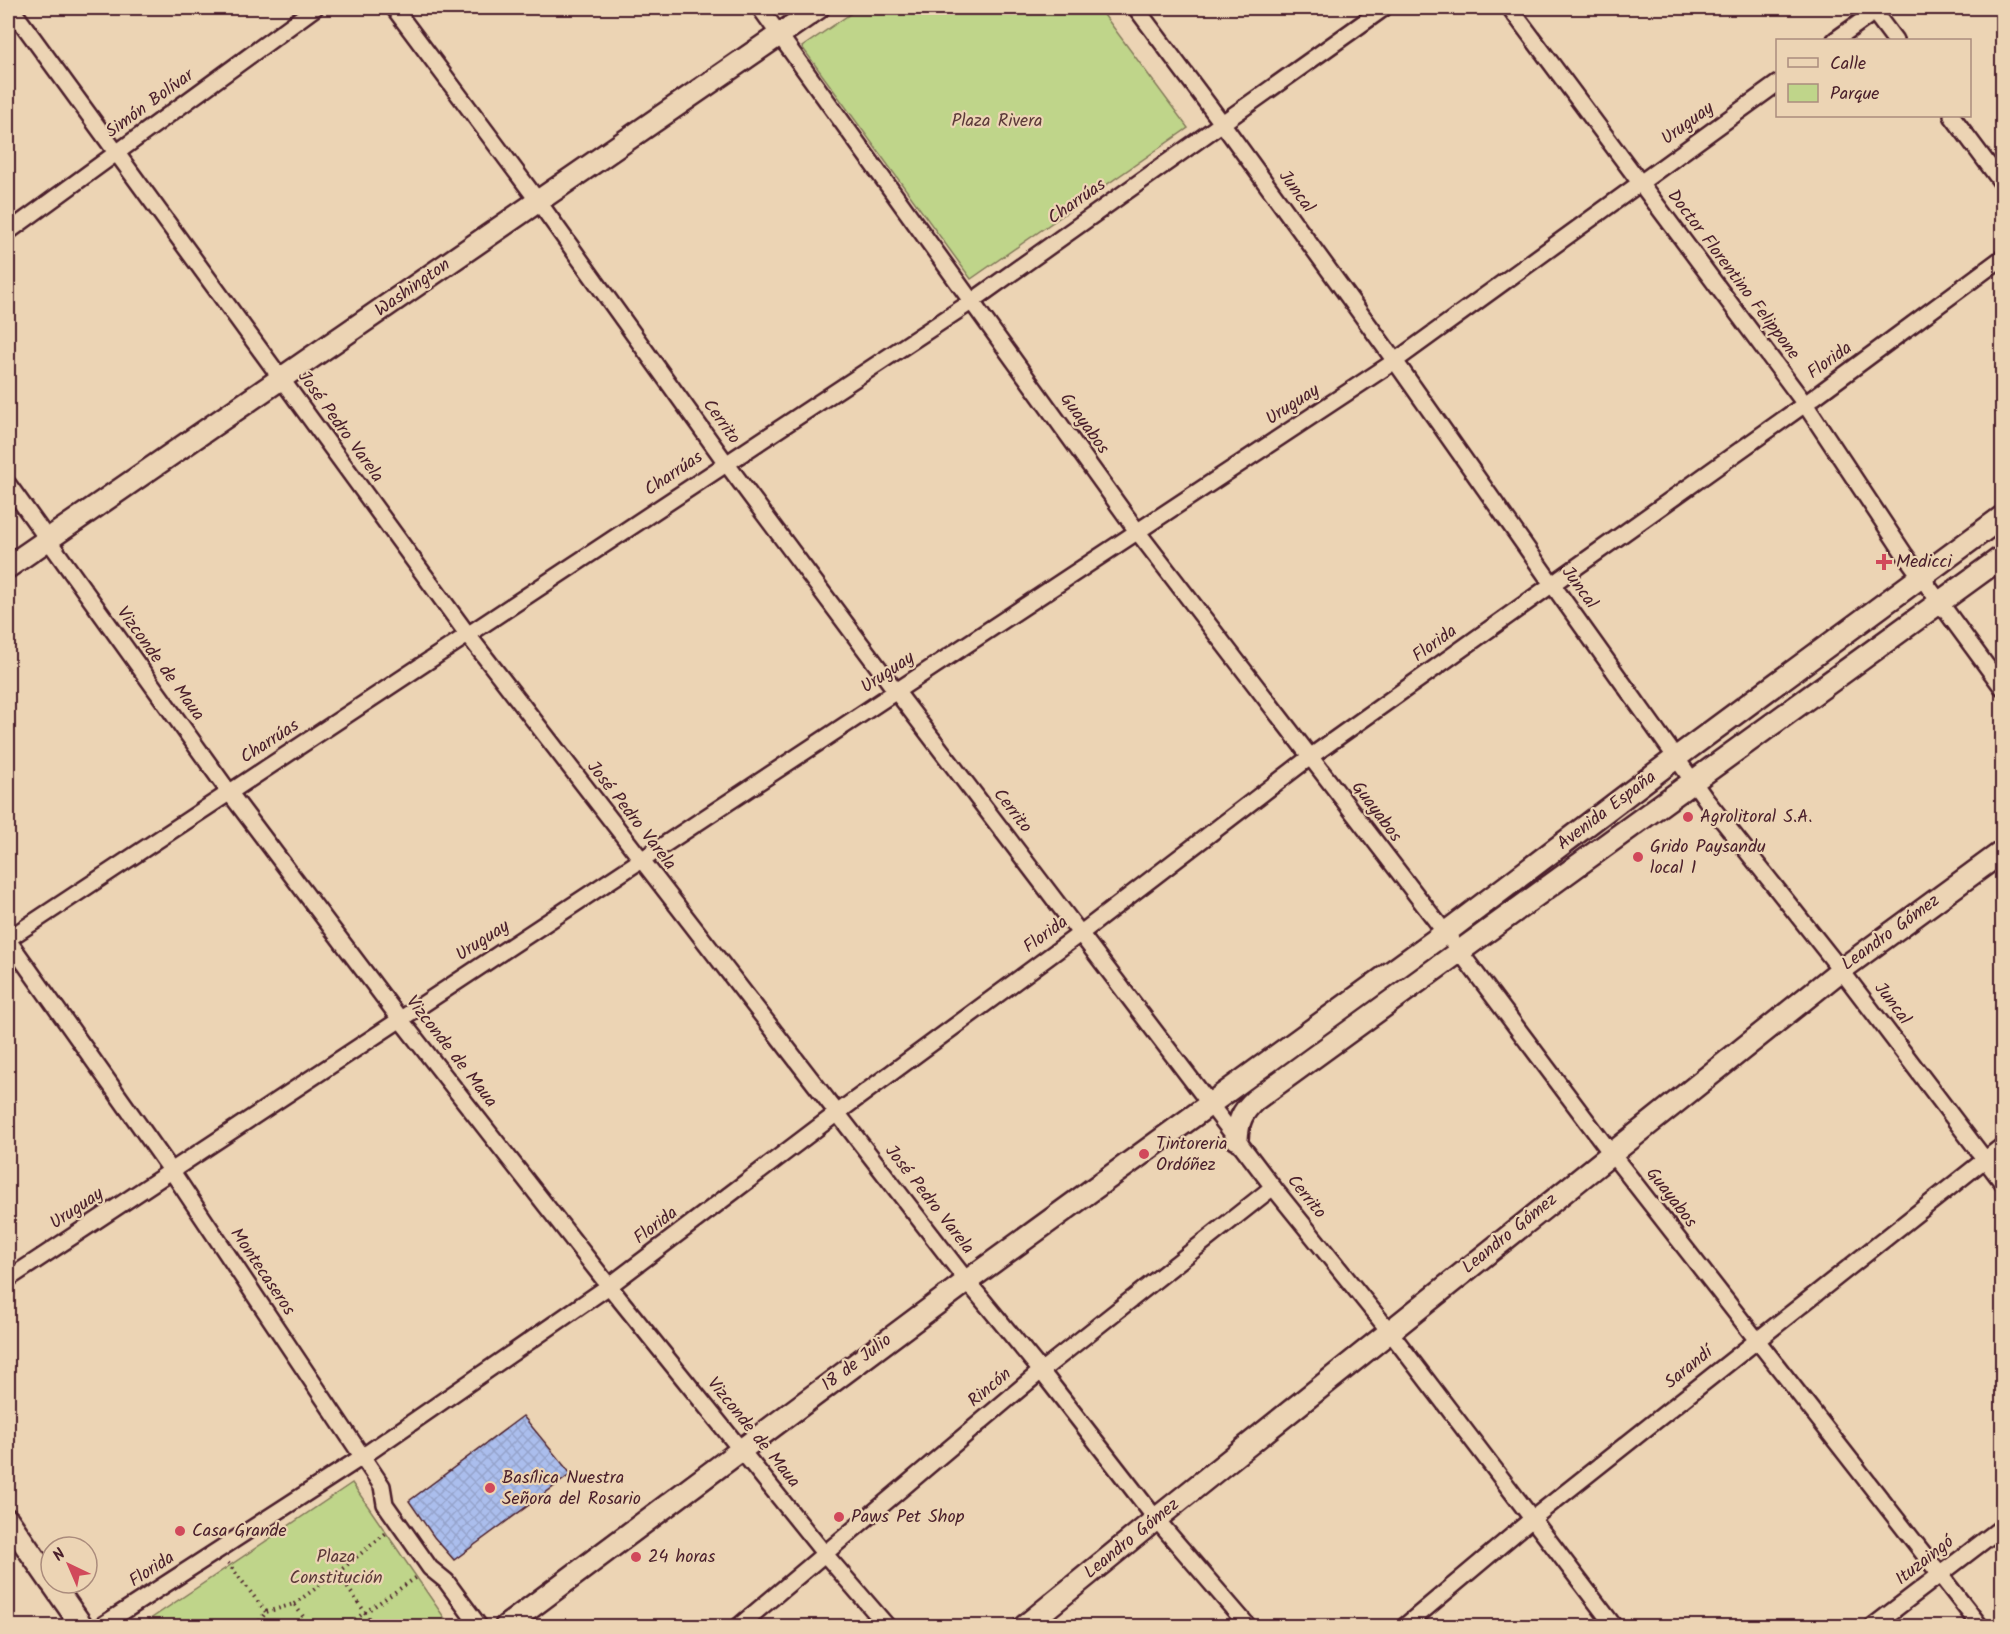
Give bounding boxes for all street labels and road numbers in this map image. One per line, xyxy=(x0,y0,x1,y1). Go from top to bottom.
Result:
street label: Simón Bolívar xyxy=(100,61,201,146)
street label: Uruguay xyxy=(1655,94,1721,153)
street label: Juncal xyxy=(1270,164,1322,220)
street label: Charrúas xyxy=(1042,171,1112,233)
street label: Doctor Florentino Felippone xyxy=(1659,184,1807,366)
street label: Washington xyxy=(369,251,457,325)
street label: Florida xyxy=(1801,335,1859,387)
street label: José Pedro Varela xyxy=(289,365,391,489)
street label: Uruguay xyxy=(1260,376,1326,433)
street label: Guayabos xyxy=(1052,387,1117,461)
street label: Cerrito xyxy=(695,393,747,451)
street label: Charrúas xyxy=(639,443,710,504)
street label: Juncal xyxy=(1553,560,1605,616)
street label: Vizconde de Maua xyxy=(108,601,212,727)
street label: Florida xyxy=(1406,618,1464,670)
street label: Uruguay xyxy=(855,644,921,702)
street label: Charrúas xyxy=(235,712,306,772)
street label: José Pedro Varela xyxy=(579,755,683,877)
street label: Avenida España xyxy=(1551,764,1663,858)
street label: Guayabos xyxy=(1343,775,1409,849)
street label: Cerrito xyxy=(985,782,1039,840)
street label: Leandro Gómez xyxy=(1836,887,1946,979)
street label: Florida xyxy=(1017,909,1075,961)
street label: Uruguay xyxy=(450,912,516,969)
street label: Juncal xyxy=(1866,976,1918,1032)
street label: Vizconde de Maua xyxy=(398,990,504,1114)
street label: José Pedro Varela xyxy=(877,1139,981,1261)
street label: Guayabos xyxy=(1638,1161,1704,1235)
street label: Cerrito xyxy=(1279,1168,1333,1226)
street label: Uruguay xyxy=(44,1180,110,1238)
street label: Leandro Gómez xyxy=(1456,1186,1564,1282)
street label: Florida xyxy=(627,1199,685,1253)
street label: Montecaseros xyxy=(222,1222,302,1322)
street label: 18 de Julio xyxy=(816,1327,898,1399)
street label: Sarandí xyxy=(1658,1338,1722,1397)
street label: Rincón xyxy=(961,1361,1019,1415)
street label: Vizconde de Maua xyxy=(699,1371,807,1495)
street label: Leandro Gómez xyxy=(1078,1491,1186,1587)
street label: Ituzaingó xyxy=(1889,1528,1961,1593)
street label: Florida xyxy=(123,1544,181,1596)

